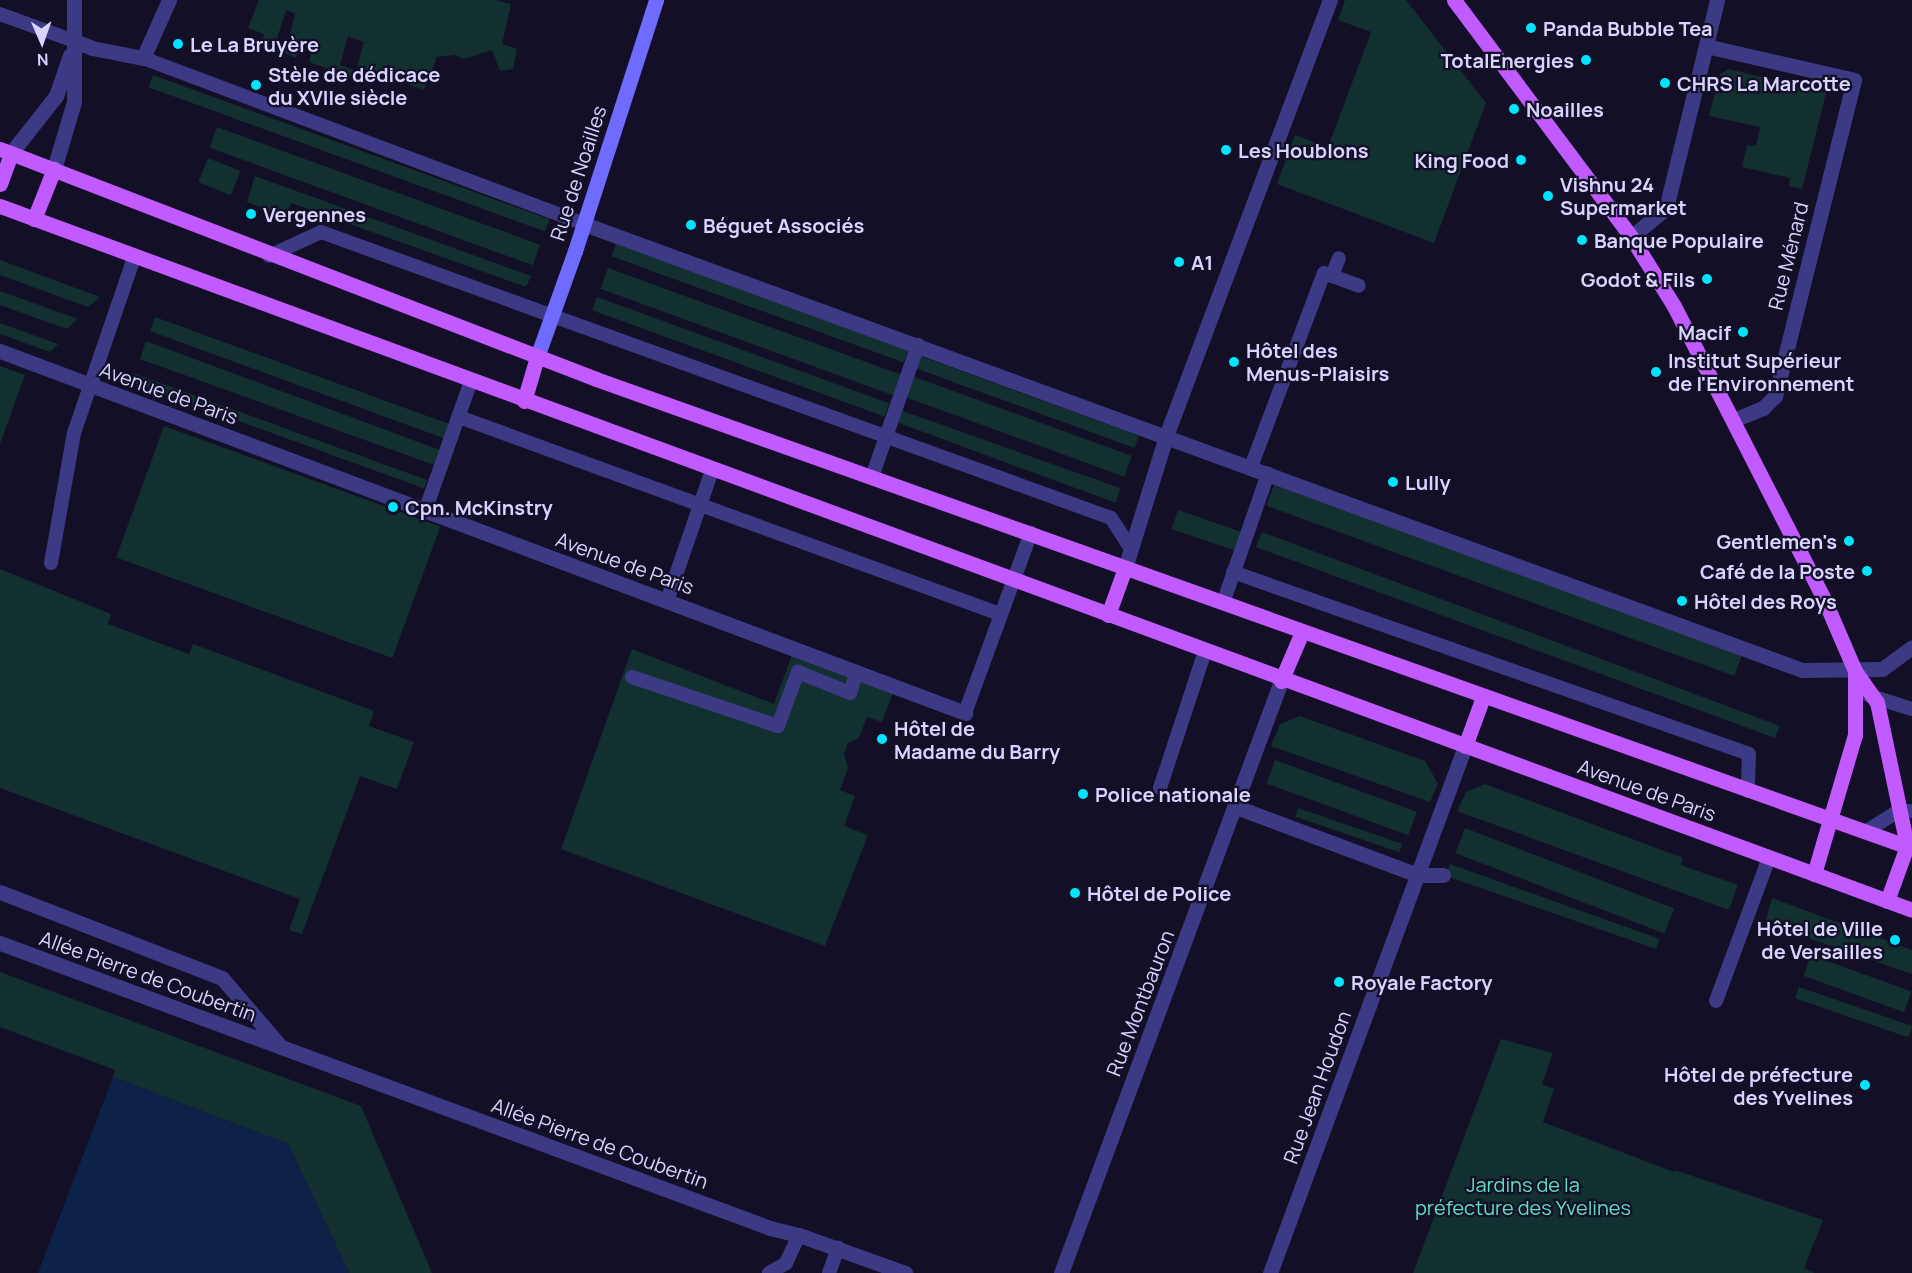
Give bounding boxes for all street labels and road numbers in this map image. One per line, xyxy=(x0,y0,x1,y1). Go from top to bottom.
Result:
street label: Rue de Noailles xyxy=(545,102,611,244)
street label: Rue Ménard xyxy=(1763,200,1813,312)
street label: Avenue de Paris xyxy=(97,357,241,429)
street label: Avenue de Paris xyxy=(553,527,697,599)
street label: Avenue de Paris xyxy=(1575,754,1719,826)
street label: Allée Pierre de Coubertin xyxy=(36,926,260,1026)
street label: Rue Montbauron xyxy=(1101,927,1179,1079)
street label: Rue Jean Houdon xyxy=(1278,1007,1356,1167)
street label: Allée Pierre de Coubertin xyxy=(488,1093,712,1193)

